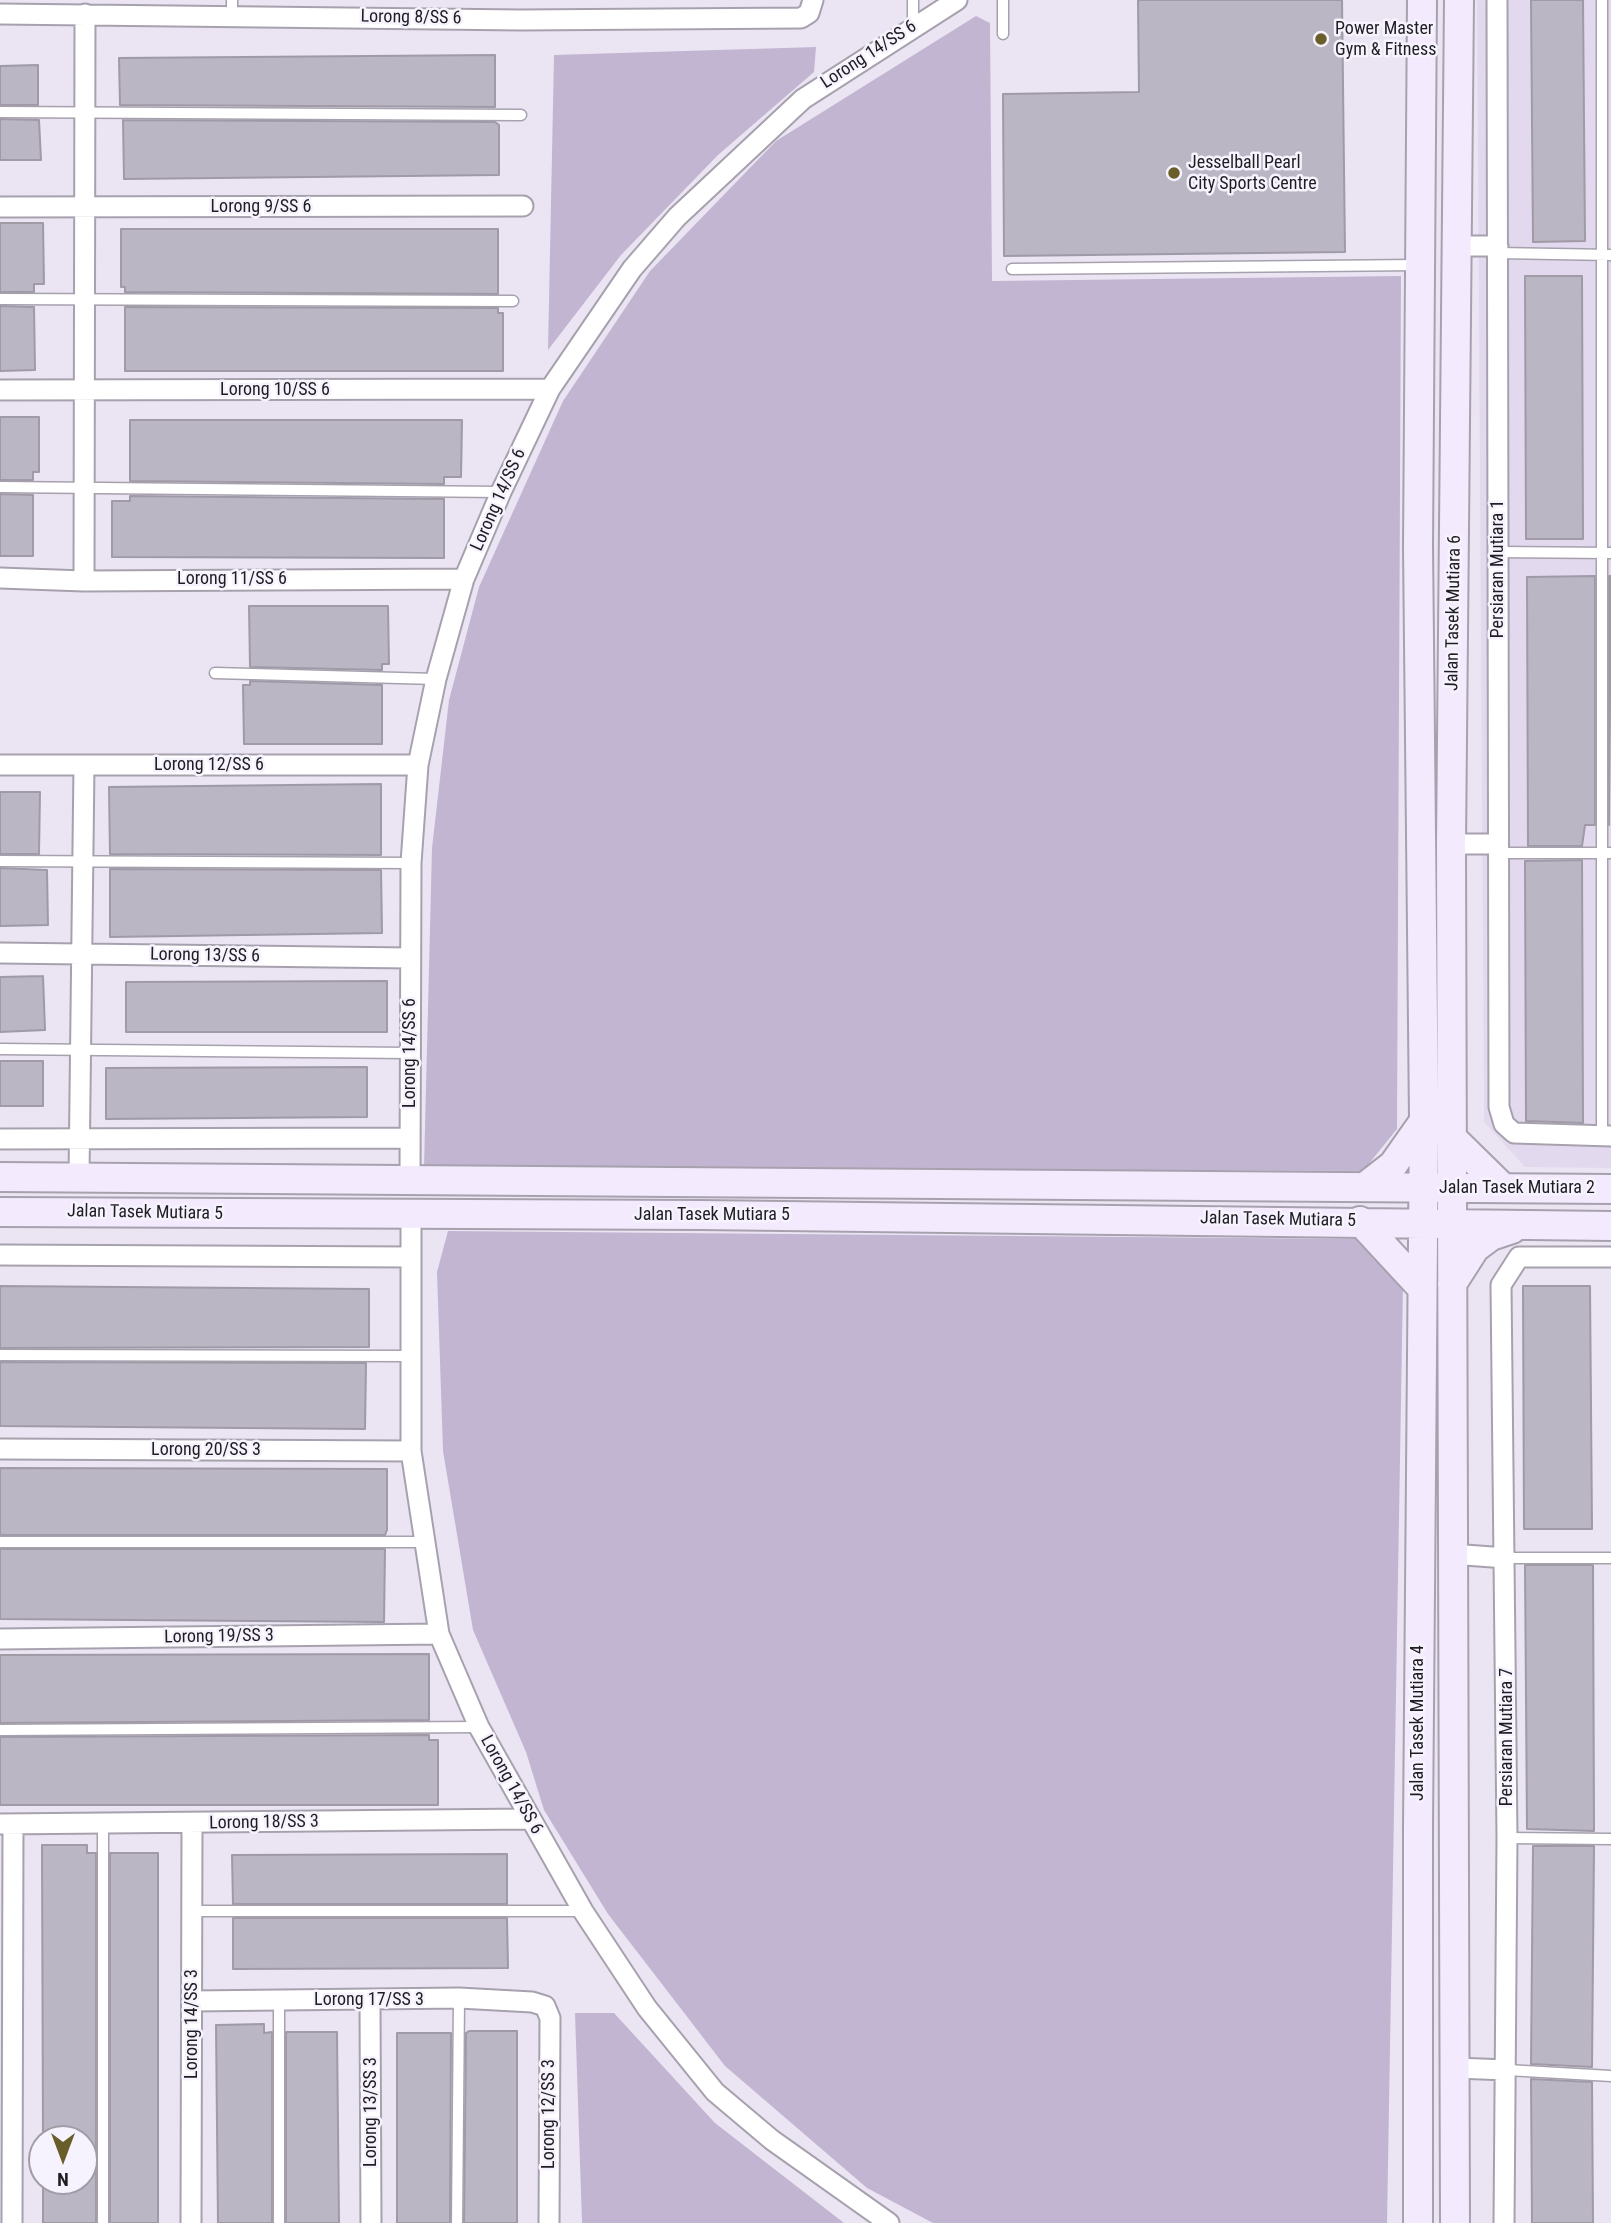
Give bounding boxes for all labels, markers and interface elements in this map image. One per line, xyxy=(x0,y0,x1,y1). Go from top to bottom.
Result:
street label: Lorong 8/SS 6 xyxy=(360,6,462,30)
street label: Lorong 14/SS 6 xyxy=(817,16,921,94)
place label: Power Master Gym & Fitness xyxy=(1335,18,1436,60)
marker: Power Master Gym & Fitness xyxy=(1313,31,1329,47)
place label: Jesselball Pearl City Sports Centre xyxy=(1188,152,1317,194)
marker: Jesselball Pearl City Sports Centre xyxy=(1166,165,1182,181)
street label: Lorong 9/SS 6 xyxy=(211,196,311,218)
street label: Lorong 10/SS 6 xyxy=(220,379,330,401)
street label: Lorong 14/SS 6 xyxy=(467,445,531,555)
street label: Persiaran Mutiara 1 xyxy=(1487,500,1509,638)
street label: Jalan Tasek Mutiara 6 xyxy=(1442,535,1466,691)
street label: Lorong 11/SS 6 xyxy=(177,568,287,590)
street label: Lorong 12/SS 6 xyxy=(154,754,264,776)
street label: Lorong 13/SS 6 xyxy=(150,944,260,968)
street label: Lorong 14/SS 6 xyxy=(399,998,421,1108)
street label: Jalan Tasek Mutiara 2 xyxy=(1439,1177,1595,1199)
street label: Jalan Tasek Mutiara 5 xyxy=(67,1201,223,1225)
street label: Jalan Tasek Mutiara 5 xyxy=(634,1204,790,1226)
street label: Jalan Tasek Mutiara 5 xyxy=(1200,1208,1356,1232)
street label: Lorong 20/SS 3 xyxy=(151,1439,261,1461)
street label: Lorong 19/SS 3 xyxy=(164,1625,274,1649)
street label: Jalan Tasek Mutiara 4 xyxy=(1407,1645,1429,1801)
street label: Persiaran Mutiara 7 xyxy=(1496,1668,1518,1806)
street label: Lorong 14/SS 6 xyxy=(475,1732,547,1838)
street label: Lorong 18/SS 3 xyxy=(209,1811,319,1835)
street label: Lorong 14/SS 3 xyxy=(181,1969,203,2079)
street label: Lorong 17/SS 3 xyxy=(314,1989,424,2011)
street label: Lorong 13/SS 3 xyxy=(360,2057,382,2167)
street label: Lorong 12/SS 3 xyxy=(538,2059,560,2169)
north arrow xyxy=(28,2125,98,2195)
text: N xyxy=(57,2168,69,2191)

